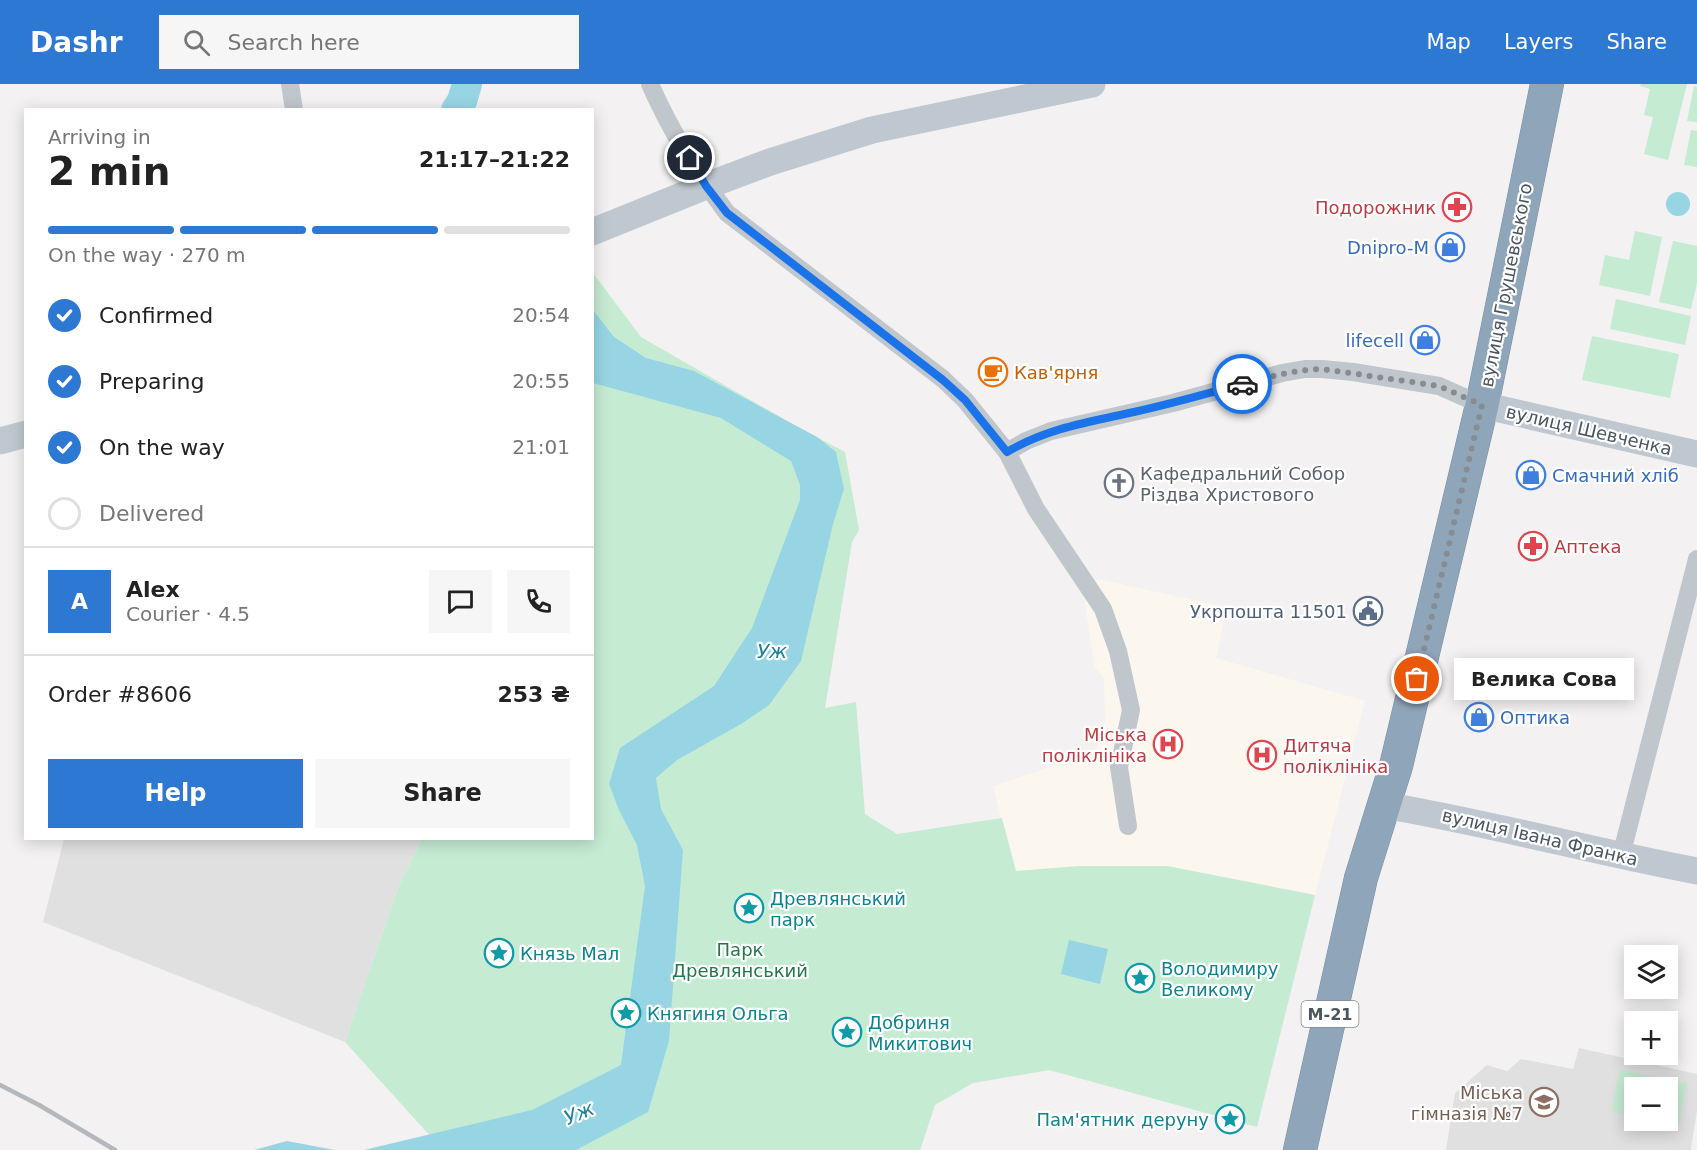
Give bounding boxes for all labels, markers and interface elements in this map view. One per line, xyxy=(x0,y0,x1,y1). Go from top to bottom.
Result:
search box xyxy=(159,15,579,69)
text: Dashr xyxy=(30,26,123,59)
icon: search xyxy=(180,26,213,59)
text: Search here xyxy=(228,30,360,55)
text: Map xyxy=(1427,30,1471,54)
text: Layers xyxy=(1504,30,1573,54)
text: Share xyxy=(1606,30,1667,54)
text: Arriving in xyxy=(48,125,151,149)
pin xyxy=(664,132,715,183)
icon: home xyxy=(673,141,706,174)
text: 21:17–21:22 xyxy=(419,147,570,172)
text: 2 min xyxy=(48,149,170,194)
street label: вулиця Грушевського xyxy=(1476,181,1536,389)
pharmacy icon: Подорожник xyxy=(1441,191,1473,223)
place label: Подорожник xyxy=(1315,197,1436,218)
shop icon: Dnipro-M xyxy=(1434,231,1466,263)
place label: Dnipro-M xyxy=(1347,237,1429,258)
text: On the way · 270 m xyxy=(48,243,246,267)
icon: check xyxy=(48,299,81,332)
text: Confirmed xyxy=(99,303,213,328)
text: 20:54 xyxy=(512,303,570,327)
shop icon: lifecell xyxy=(1409,324,1441,356)
place label: lifecell xyxy=(1346,330,1404,351)
courier xyxy=(1212,354,1272,414)
cafe icon: Кав'ярня xyxy=(977,356,1009,388)
place label: Кав'ярня xyxy=(1014,362,1098,383)
icon: check xyxy=(48,365,81,398)
icon: car xyxy=(1226,368,1259,401)
text: Preparing xyxy=(99,369,205,394)
text: 20:55 xyxy=(512,369,570,393)
street label: вулиця Шевченка xyxy=(1504,401,1674,459)
icon: check xyxy=(48,431,81,464)
text: On the way xyxy=(99,435,225,460)
text: 21:01 xyxy=(512,435,570,459)
shop icon: Смачний хліб xyxy=(1515,459,1547,491)
place label: Кафедральний Собор Різдва Христового xyxy=(1140,463,1345,505)
place label: Смачний хліб xyxy=(1552,465,1679,486)
church icon: Кафедральний Собор Різдва Христового xyxy=(1103,467,1135,499)
text: Delivered xyxy=(99,501,204,526)
pharmacy icon: Аптека xyxy=(1517,530,1549,562)
place label: Аптека xyxy=(1554,536,1622,557)
button: chat xyxy=(429,570,492,633)
button: phone xyxy=(507,570,570,633)
text: Alex xyxy=(126,577,180,602)
text: A xyxy=(71,589,88,614)
public building icon: Укрпошта 11501 xyxy=(1352,595,1384,627)
place label: Укрпошта 11501 xyxy=(1190,601,1347,622)
text: Courier · 4.5 xyxy=(126,602,250,626)
water label: Уж xyxy=(757,639,787,663)
pin xyxy=(1391,653,1442,704)
callout: Велика Сова xyxy=(1453,658,1633,700)
icon: bag xyxy=(1400,662,1433,695)
text: Велика Сова xyxy=(1471,667,1617,691)
text: Order #8606 xyxy=(48,682,192,707)
text: 253 ₴ xyxy=(498,682,570,707)
shop icon: Оптика xyxy=(1463,701,1495,733)
place label: Оптика xyxy=(1500,707,1570,728)
place label: Міська поліклініка xyxy=(1042,724,1147,766)
hospital icon: Міська поліклініка xyxy=(1152,728,1184,760)
place label: Дитяча поліклініка xyxy=(1283,735,1388,777)
hospital icon: Дитяча поліклініка xyxy=(1246,739,1278,771)
button: Help xyxy=(48,759,303,828)
button: Share xyxy=(315,759,570,828)
street label: вулиця Івана Франка xyxy=(1440,804,1640,870)
place label: Древлянський парк xyxy=(770,888,906,930)
place icon: Древлянський парк xyxy=(733,892,765,924)
place icon: Князь Мал xyxy=(483,937,515,969)
park label: Парк Древлянський xyxy=(672,939,808,981)
place label: Князь Мал xyxy=(520,943,619,964)
map controls xyxy=(1624,945,1678,1131)
button: layers xyxy=(1624,945,1678,999)
place label: Володимиру Великому xyxy=(1161,958,1279,1000)
place icon: Володимиру Великому xyxy=(1124,962,1156,994)
place icon: Княгиня Ольга xyxy=(610,997,642,1029)
road number: М-21 xyxy=(1302,1001,1358,1027)
place label: Княгиня Ольга xyxy=(647,1003,789,1024)
button: + xyxy=(1624,1011,1678,1065)
place label: Добриня Микитович xyxy=(868,1012,972,1054)
place icon: Добриня Микитович xyxy=(831,1016,863,1048)
button: − xyxy=(1624,1077,1678,1131)
place label: Міська гімназія №7 xyxy=(1411,1082,1523,1124)
school or university icon: Міська гімназія №7 xyxy=(1528,1086,1560,1118)
water label: Уж xyxy=(560,1096,598,1130)
place icon: Пам'ятник деруну xyxy=(1214,1103,1246,1135)
place label: Пам'ятник деруну xyxy=(1037,1109,1209,1130)

